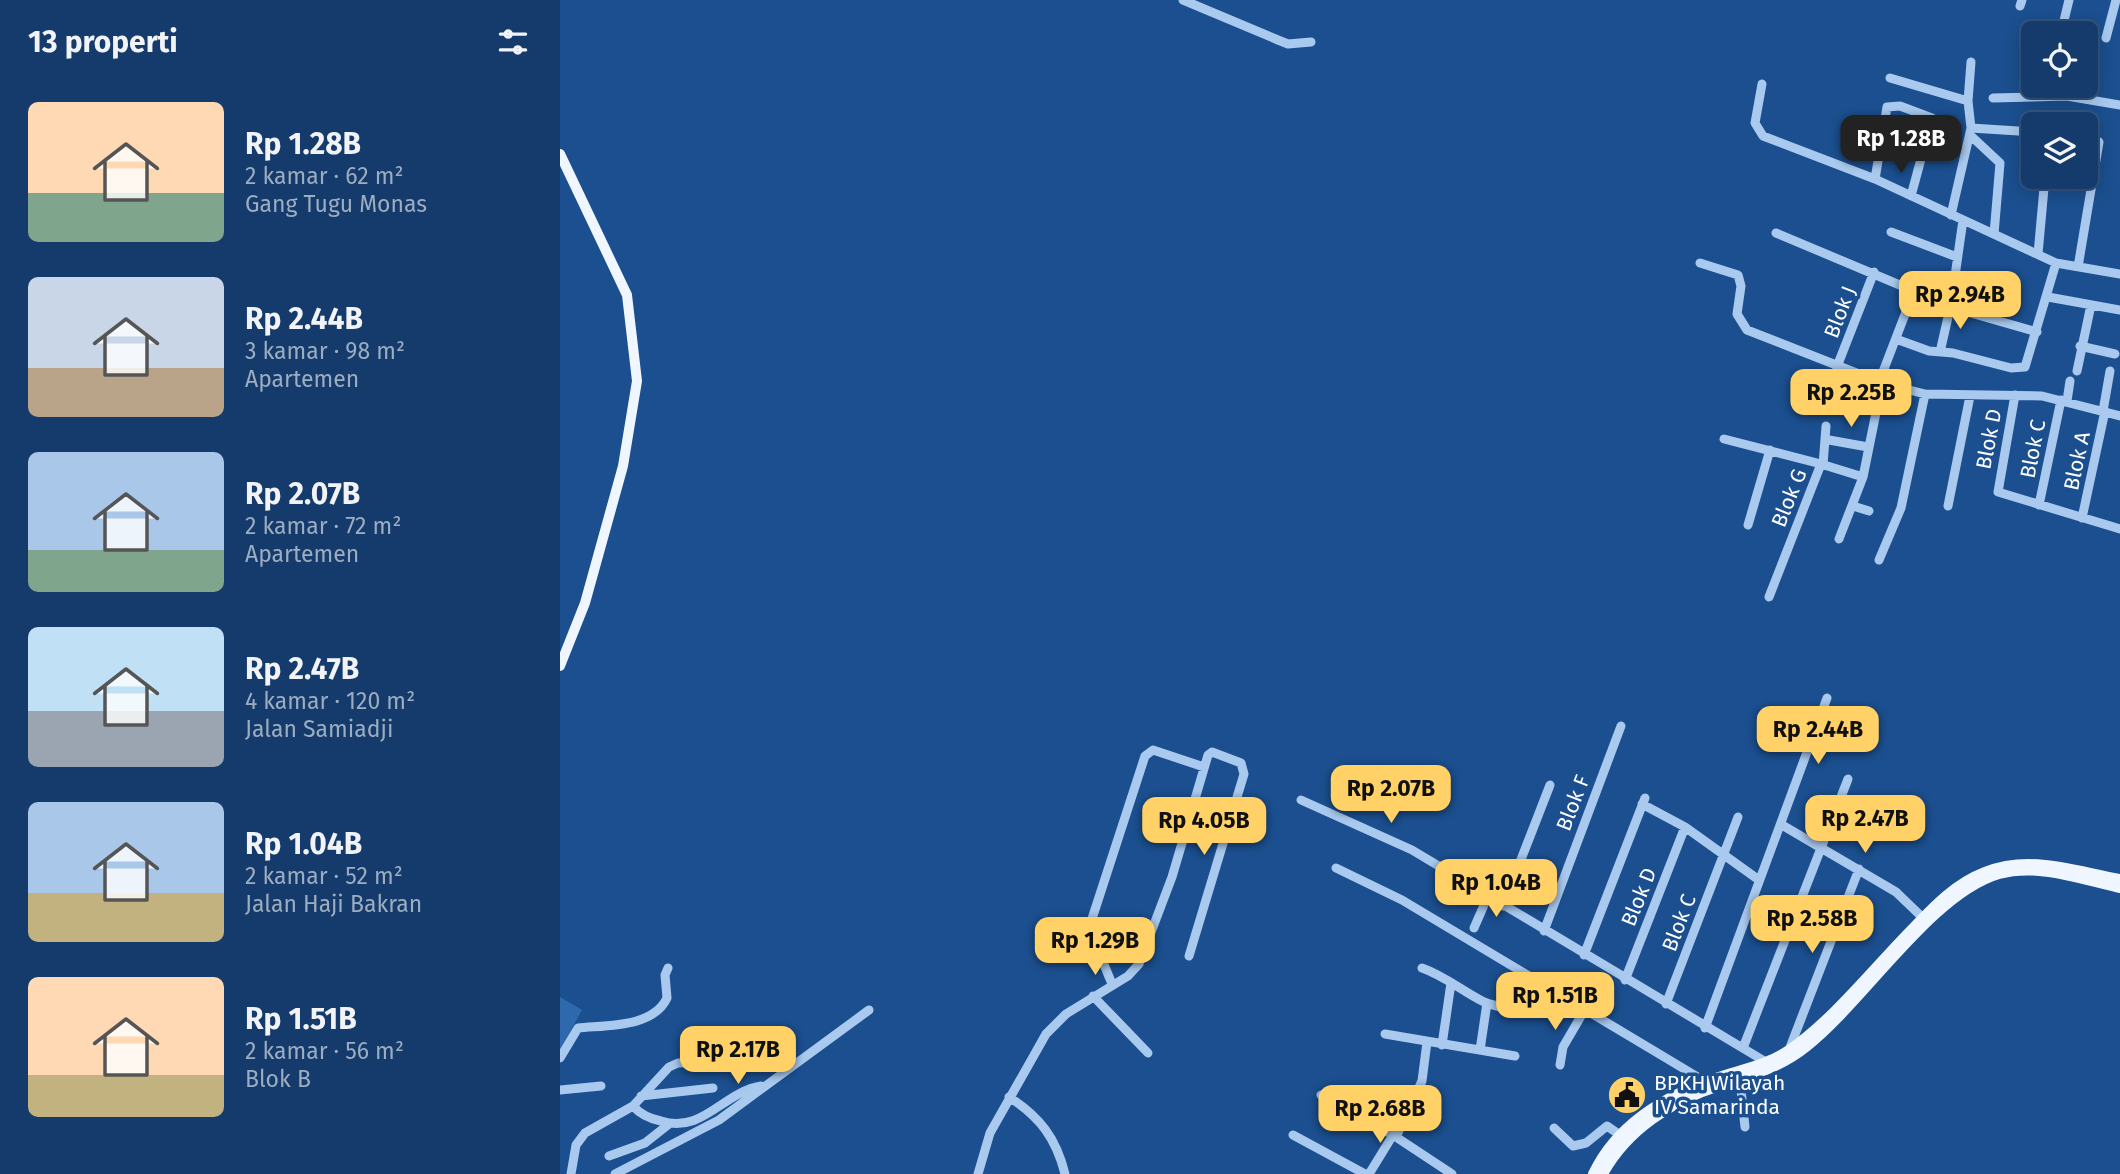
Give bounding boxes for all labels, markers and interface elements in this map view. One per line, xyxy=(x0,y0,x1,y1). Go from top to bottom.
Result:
map controls xyxy=(2021,21,2098,189)
button: locate xyxy=(2021,21,2098,98)
icon: filters xyxy=(494,23,532,61)
text: 13 properti xyxy=(28,24,178,60)
button: layers xyxy=(2021,112,2098,189)
pin: Rp 1.28B xyxy=(1829,116,1973,175)
text: Rp 1.28B xyxy=(1856,124,1946,152)
text: Rp 1.28B xyxy=(245,126,361,162)
icon: home xyxy=(84,130,168,214)
text: 2 kamar · 62 m² xyxy=(245,162,404,190)
text: Gang Tugu Monas xyxy=(245,190,427,218)
pin: Rp 2.94B xyxy=(1888,272,2032,331)
text: Rp 2.94B xyxy=(1915,280,2005,308)
street label: Blok J xyxy=(1818,282,1862,342)
text: Rp 2.44B xyxy=(245,301,363,337)
icon: home xyxy=(84,305,168,389)
text: 3 kamar · 98 m² xyxy=(245,337,405,365)
text: Apartemen xyxy=(245,365,359,393)
pin: Rp 2.25B xyxy=(1779,370,1923,429)
text: Rp 2.25B xyxy=(1806,378,1896,406)
street label: Blok D xyxy=(1970,407,2008,471)
street label: Blok C xyxy=(2015,417,2051,481)
street label: Blok A xyxy=(2058,429,2096,493)
street label: Blok G xyxy=(1766,465,1812,531)
text: Rp 2.07B xyxy=(245,476,360,512)
icon: home xyxy=(84,480,168,564)
text: 2 kamar · 72 m² xyxy=(245,512,401,540)
text: Apartemen xyxy=(245,540,359,568)
text: Rp 2.47B xyxy=(245,651,359,687)
icon: home xyxy=(84,655,168,739)
text: 4 kamar · 120 m² xyxy=(245,687,415,715)
pin: Rp 2.44B xyxy=(1746,706,1890,766)
text: Jalan Samiadji xyxy=(245,715,393,743)
text: Rp 2.44B xyxy=(1773,715,1863,743)
pin: Rp 2.07B xyxy=(1319,766,1463,825)
street label: Blok F xyxy=(1551,771,1595,835)
text: Rp 2.07B xyxy=(1347,774,1435,802)
pin: Rp 2.47B xyxy=(1793,796,1937,855)
pin: Rp 4.05B xyxy=(1132,798,1276,857)
text: Rp 2.47B xyxy=(1821,804,1909,832)
text: Rp 4.05B xyxy=(1158,806,1250,834)
text: Rp 1.04B xyxy=(245,826,362,862)
icon: home xyxy=(84,830,168,914)
pin: Rp 1.04B xyxy=(1424,860,1568,919)
text: 2 kamar · 52 m² xyxy=(245,862,403,890)
street label: Blok D xyxy=(1616,864,1662,930)
text: Rp 1.04B xyxy=(1451,868,1541,896)
text: Jalan Haji Bakran xyxy=(245,890,422,918)
street label: Blok C xyxy=(1656,891,1702,955)
pin: Rp 2.58B xyxy=(1740,895,1884,955)
text: Rp 2.58B xyxy=(1767,904,1857,932)
pin: Rp 1.29B xyxy=(1023,918,1167,977)
text: Rp 1.29B xyxy=(1051,926,1139,954)
pin: Rp 1.51B xyxy=(1483,972,1627,1032)
text: Rp 1.51B xyxy=(1512,981,1598,1009)
text: Rp 1.51B xyxy=(245,1001,357,1037)
icon: home xyxy=(84,1005,168,1089)
pin: Rp 2.17B xyxy=(666,1026,810,1086)
text: Rp 2.17B xyxy=(696,1035,780,1063)
text: 2 kamar · 56 m² xyxy=(245,1037,404,1065)
text: Blok B xyxy=(245,1065,311,1093)
place label: BPKH Wilayah IV Samarinda xyxy=(1654,1070,1785,1120)
public building icon: BPKH Wilayah IV Samarinda xyxy=(1606,1074,1648,1116)
pin: Rp 2.68B xyxy=(1308,1086,1452,1145)
text: Rp 2.68B xyxy=(1334,1094,1426,1122)

